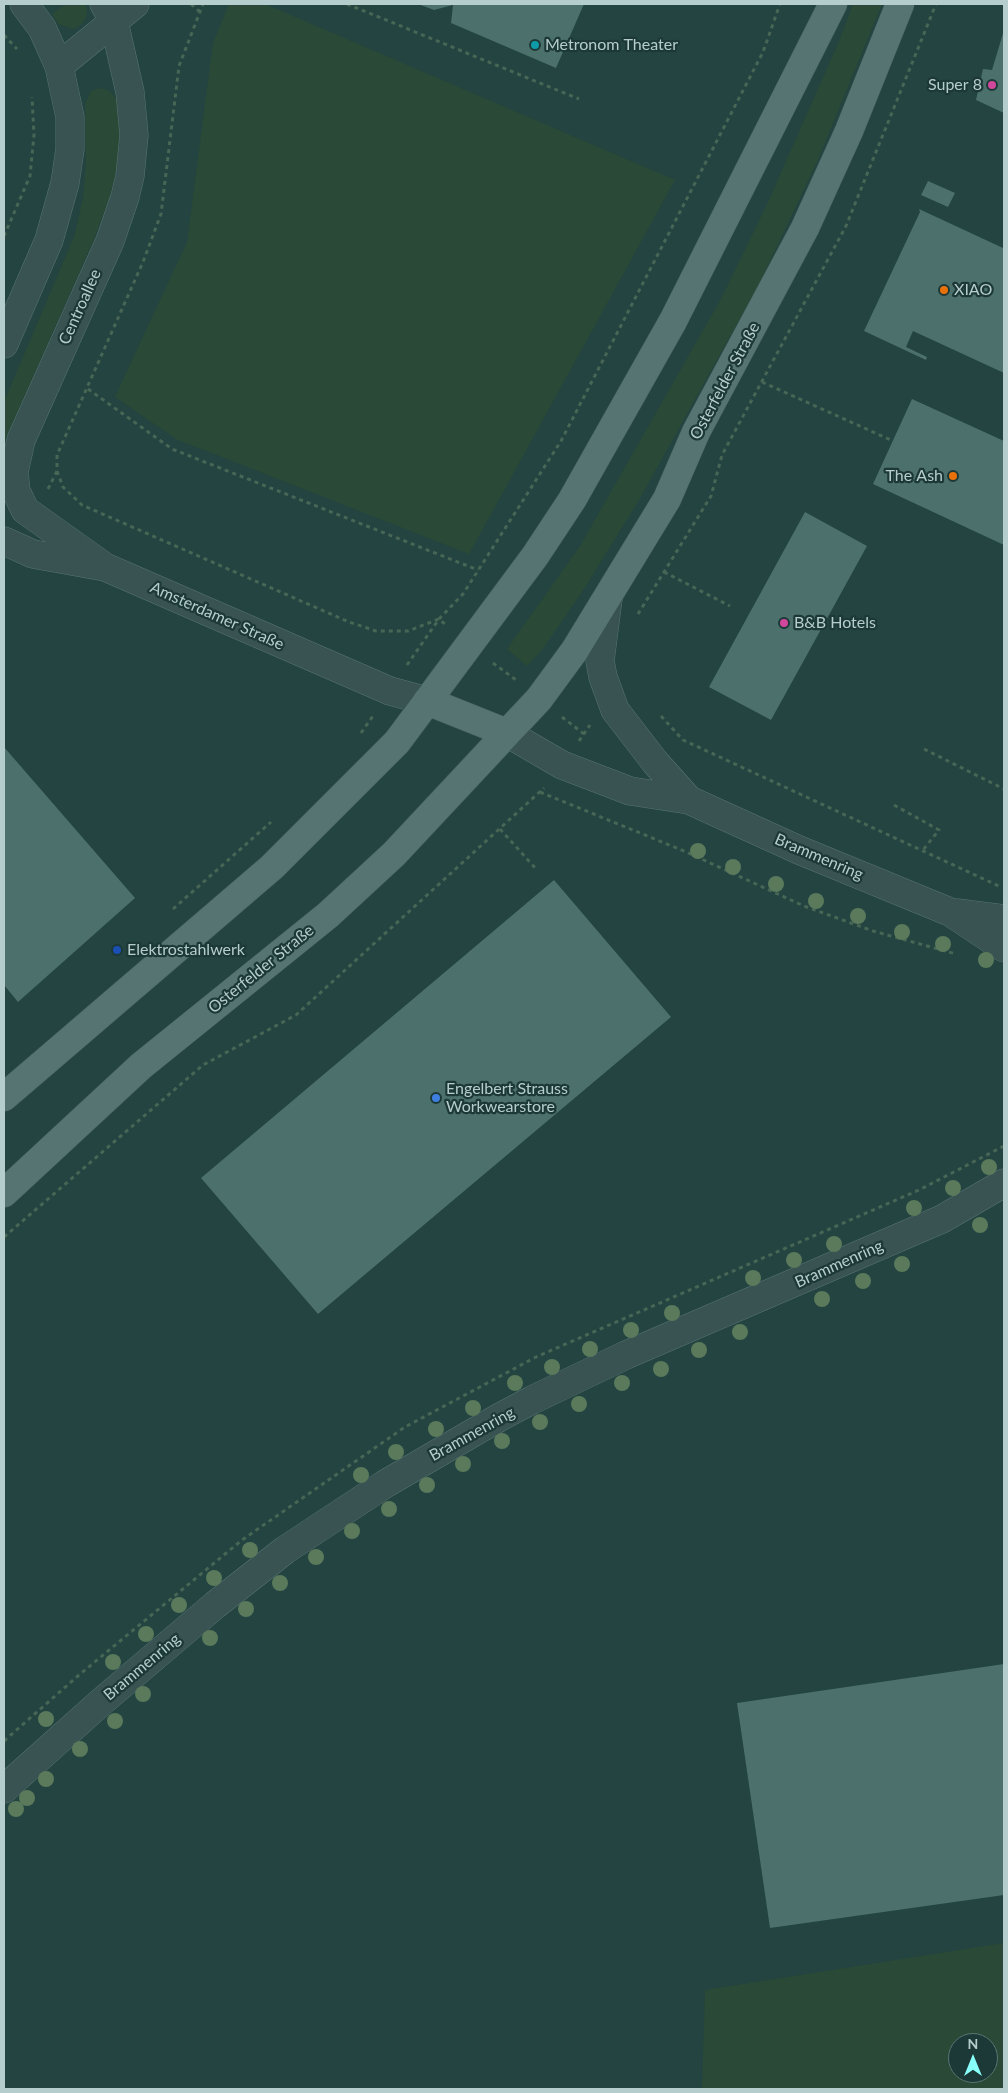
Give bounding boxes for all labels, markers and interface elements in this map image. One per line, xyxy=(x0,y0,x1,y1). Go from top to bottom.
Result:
place label: Metronom Theater xyxy=(545,35,678,55)
marker: Metronom Theater xyxy=(529,39,541,51)
place label: Super 8 xyxy=(928,75,982,95)
marker: Super 8 xyxy=(986,79,998,91)
street label: Centroallee xyxy=(55,266,105,348)
place label: XIAO xyxy=(954,280,992,300)
marker: XIAO xyxy=(938,284,950,296)
street label: Osterfelder Straße xyxy=(686,319,764,443)
place label: The Ash xyxy=(886,466,943,486)
marker: The Ash xyxy=(947,470,959,482)
street label: Amsterdamer Straße xyxy=(147,578,287,654)
place label: B&B Hotels xyxy=(794,613,876,633)
marker: B&B Hotels xyxy=(778,617,790,629)
street label: Brammenring xyxy=(772,830,866,884)
street label: Osterfelder Straße xyxy=(204,921,318,1017)
place label: Elektrostahlwerk xyxy=(127,940,245,960)
marker: Elektrostahlwerk xyxy=(111,944,123,956)
place label: Engelbert Strauss Workwearstore xyxy=(446,1079,568,1117)
marker: Engelbert Strauss Workwearstore xyxy=(430,1092,442,1104)
street label: Brammenring xyxy=(792,1236,886,1292)
street label: Brammenring xyxy=(426,1403,518,1465)
street label: Brammenring xyxy=(100,1629,184,1705)
north arrow xyxy=(948,2033,998,2083)
text: N xyxy=(968,2035,978,2052)

